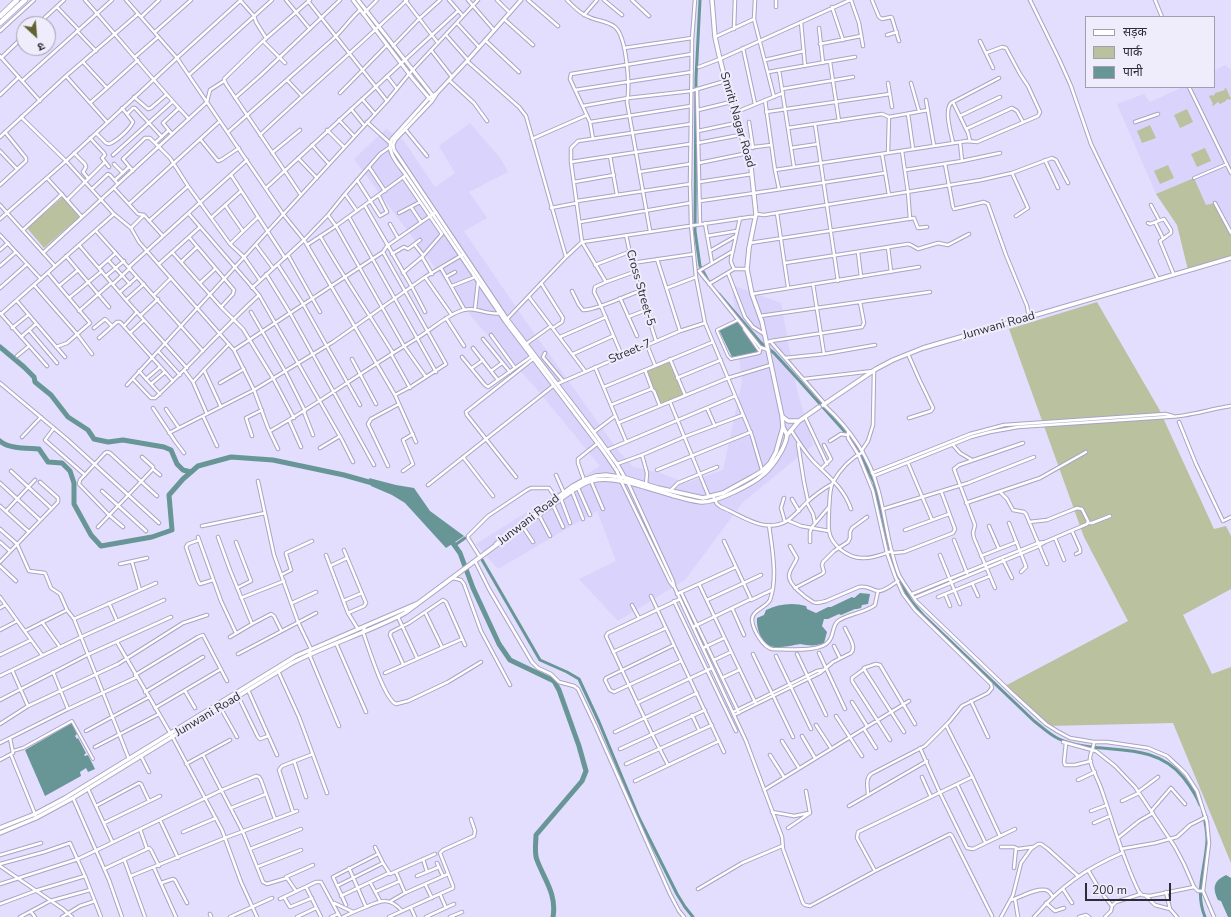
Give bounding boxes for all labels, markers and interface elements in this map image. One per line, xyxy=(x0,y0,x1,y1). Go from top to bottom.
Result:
north arrow xyxy=(16,16,56,56)
legend xyxy=(1085,16,1215,88)
text: सड़क xyxy=(1123,24,1147,40)
text: उ xyxy=(35,38,47,54)
text: पार्क xyxy=(1123,44,1142,60)
text: पानी xyxy=(1123,64,1143,80)
street label: Smriti Nagar Road xyxy=(716,71,758,169)
street label: Cross Street-5 xyxy=(622,248,658,328)
street label: Junwani Road xyxy=(961,309,1037,343)
street label: Street-7 xyxy=(607,337,653,367)
street label: Junwani Road xyxy=(495,491,563,549)
street label: Junwani Road xyxy=(172,690,244,740)
scale bar xyxy=(1087,875,1173,901)
text: 200 m xyxy=(1092,882,1127,898)

